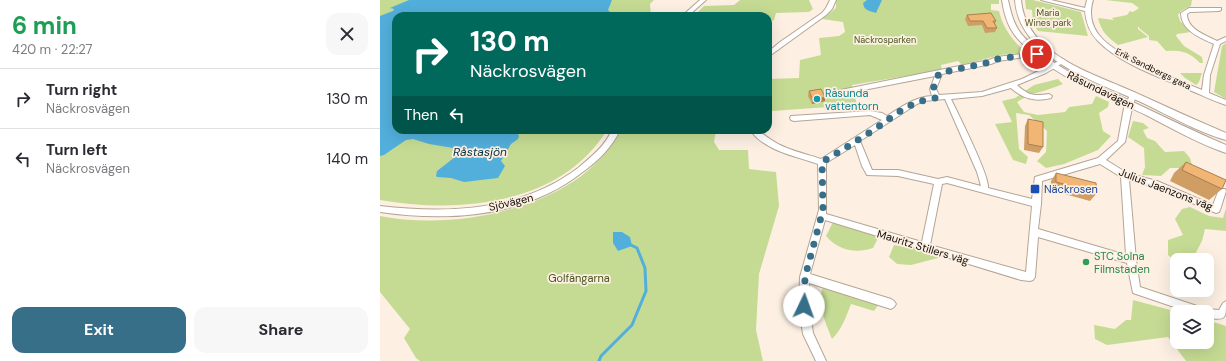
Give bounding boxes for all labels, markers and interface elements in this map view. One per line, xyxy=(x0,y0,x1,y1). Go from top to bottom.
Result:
park label: Maria Wines park xyxy=(1025,7,1072,29)
text: 6 min xyxy=(12,10,77,41)
button: close xyxy=(326,13,368,55)
text: 130 m xyxy=(470,23,550,60)
icon: right xyxy=(404,28,456,80)
park label: Näckrosparken xyxy=(854,34,916,46)
pin xyxy=(1020,37,1054,71)
text: 420 m · 22:27 xyxy=(12,41,92,58)
icon: arrive xyxy=(1026,43,1048,65)
street label: Erik Sandbergs gata xyxy=(1113,46,1193,93)
text: Näckrosvägen xyxy=(470,59,586,83)
street label: Råsundavägen xyxy=(1065,68,1137,112)
text: Turn right xyxy=(46,80,117,100)
place label: Råsunda vattentorn xyxy=(825,86,878,113)
icon: right xyxy=(12,88,34,110)
text: 130 m xyxy=(327,89,368,109)
marker: Råsunda vattentorn xyxy=(812,94,822,104)
text: Näckrosvägen xyxy=(46,100,130,117)
icon: left xyxy=(446,104,468,126)
text: Then xyxy=(404,105,438,125)
text: Turn left xyxy=(46,140,107,160)
water label: Råstasjön xyxy=(453,144,507,160)
icon: left xyxy=(12,148,34,170)
text: 140 m xyxy=(327,149,368,169)
text: Näckrosvägen xyxy=(46,160,130,177)
street label: Julius Jaenzons väg xyxy=(1117,165,1215,213)
place label: Näckrosen xyxy=(1044,182,1098,196)
marker: Näckrosen xyxy=(1029,183,1041,195)
street label: Sjövägen xyxy=(487,190,535,214)
street label: Mauritz Stillers väg xyxy=(875,226,971,268)
place label: STC Solna Filmstaden xyxy=(1094,249,1150,276)
map controls xyxy=(1170,253,1214,349)
button: search xyxy=(1170,253,1214,297)
marker: STC Solna Filmstaden xyxy=(1081,257,1091,267)
park label: Golfängarna xyxy=(548,271,610,285)
position arrow xyxy=(783,285,825,327)
button: layers xyxy=(1170,305,1214,349)
button: Exit xyxy=(12,307,186,353)
button: Share xyxy=(194,307,368,353)

